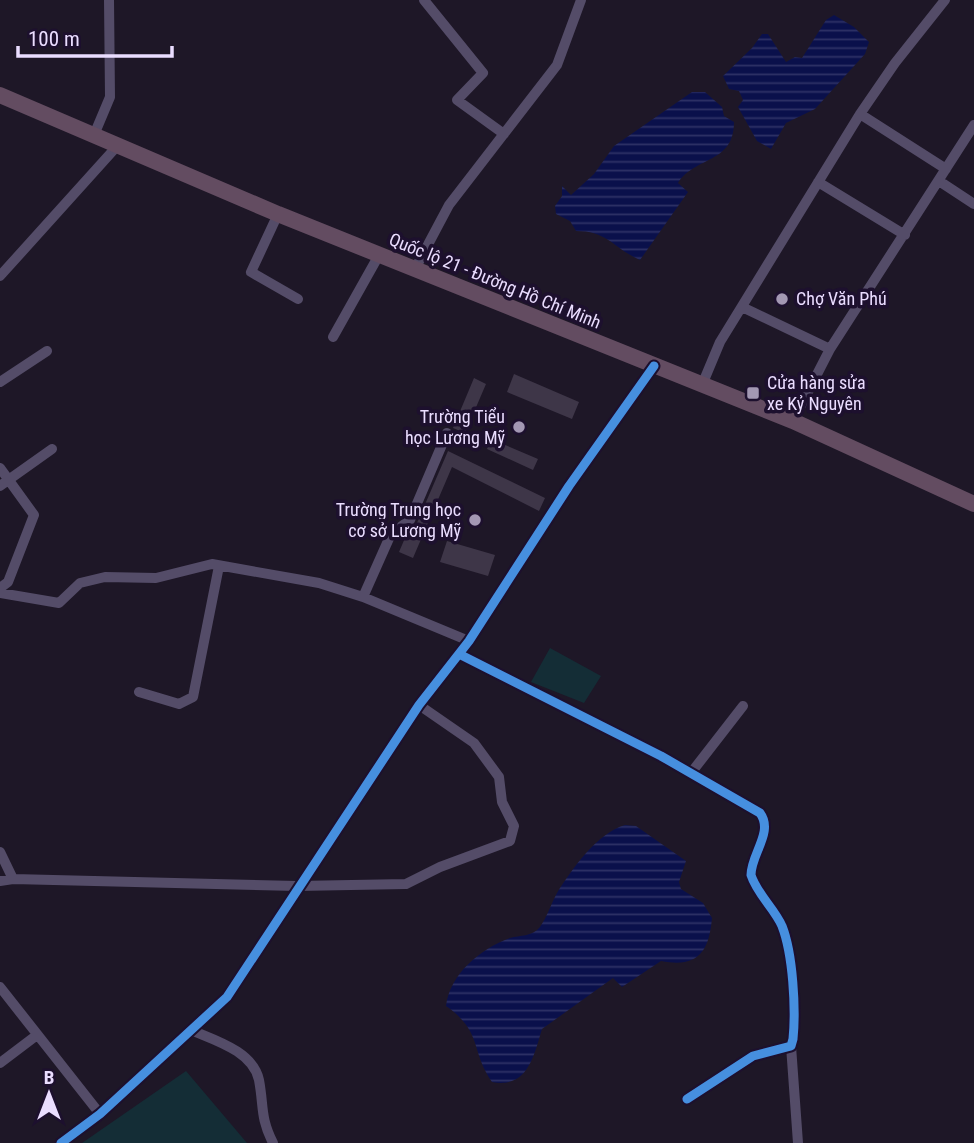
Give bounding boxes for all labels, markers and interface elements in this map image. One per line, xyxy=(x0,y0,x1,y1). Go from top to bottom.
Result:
scale bar xyxy=(18,14,172,58)
text: 100 m xyxy=(28,27,80,51)
street label: Quốc lộ 21 - Đường Hồ Chí Minh xyxy=(386,228,604,333)
place label: Chợ Văn Phú xyxy=(796,288,887,309)
marker: Chợ Văn Phú xyxy=(774,291,790,307)
place label: Cửa hàng sửa xe Kỷ Nguyên xyxy=(767,372,866,414)
marker: Cửa hàng sửa xe Kỷ Nguyên xyxy=(745,385,761,401)
place label: Trường Tiểu học Lương Mỹ xyxy=(405,406,506,448)
marker: Trường Tiểu học Lương Mỹ xyxy=(511,419,527,435)
place label: Trường Trung học cơ sở Lương Mỹ xyxy=(336,499,461,541)
marker: Trường Trung học cơ sở Lương Mỹ xyxy=(467,512,483,528)
north arrow xyxy=(14,1059,84,1129)
text: B xyxy=(44,1066,54,1089)

